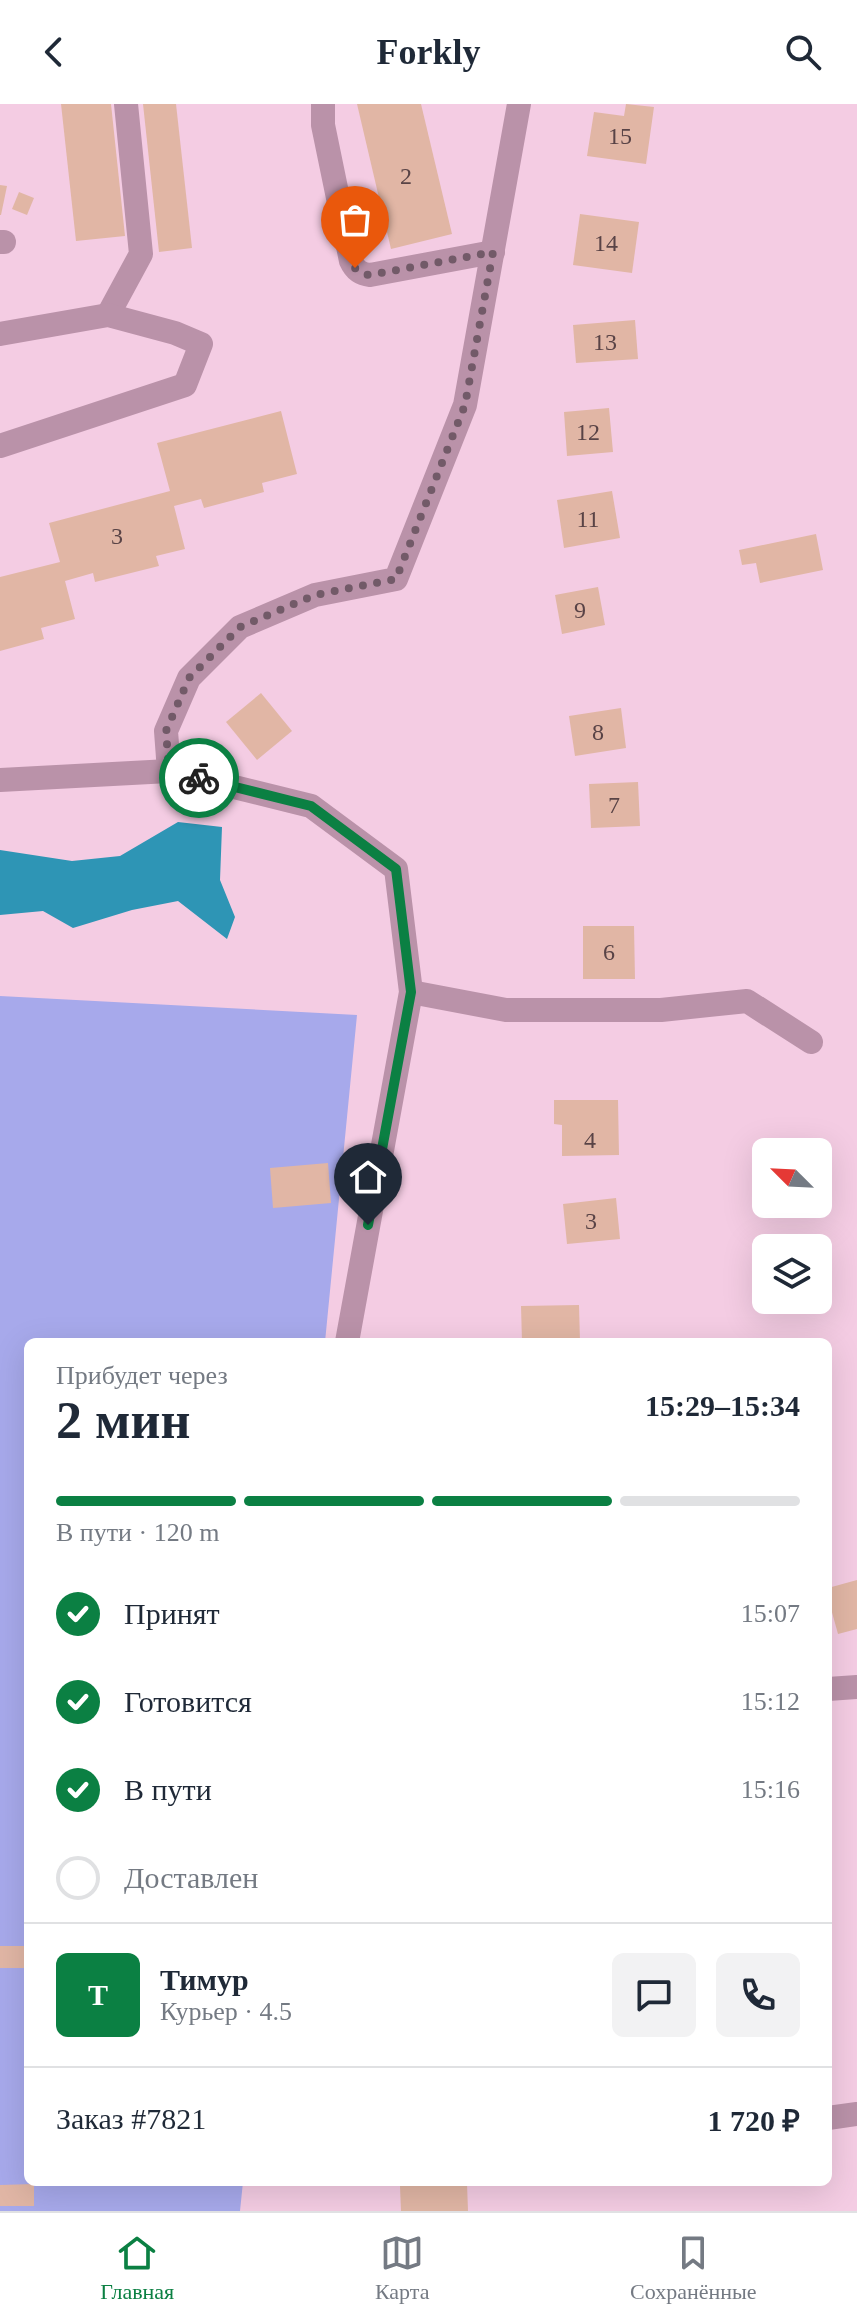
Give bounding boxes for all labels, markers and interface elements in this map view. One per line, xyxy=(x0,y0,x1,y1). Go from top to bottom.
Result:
icon: back xyxy=(32,30,76,74)
icon: search xyxy=(781,30,825,74)
text: Forkly xyxy=(377,32,481,72)
house number: 15 xyxy=(608,123,632,149)
house number: 2 xyxy=(400,163,412,189)
pin xyxy=(321,186,389,268)
icon: bag xyxy=(333,198,377,242)
house number: 14 xyxy=(594,230,618,256)
house number: 13 xyxy=(593,329,617,355)
house number: 12 xyxy=(576,419,600,445)
house number: 11 xyxy=(576,506,600,532)
house number: 3 xyxy=(111,523,123,549)
house number: 9 xyxy=(574,597,586,623)
house number: 8 xyxy=(592,719,604,745)
courier xyxy=(159,738,239,818)
icon: bike xyxy=(177,756,221,800)
house number: 7 xyxy=(608,792,620,818)
house number: 6 xyxy=(603,939,615,965)
house number: 4 xyxy=(584,1127,596,1153)
north arrow xyxy=(752,1138,832,1218)
map controls xyxy=(752,1138,832,1314)
pin xyxy=(334,1143,402,1225)
icon: home xyxy=(346,1155,390,1199)
house number: 3 xyxy=(585,1208,597,1234)
button: layers xyxy=(752,1234,832,1314)
text: Прибудет через xyxy=(56,1361,228,1390)
text: 15:29–15:34 xyxy=(645,1389,800,1422)
text: 2 мин xyxy=(56,1392,190,1449)
text: В пути · 120 m xyxy=(56,1518,219,1547)
icon: check xyxy=(56,1592,100,1636)
text: Принят xyxy=(124,1597,220,1630)
text: 15:07 xyxy=(741,1599,800,1628)
icon: check xyxy=(56,1680,100,1724)
text: Готовится xyxy=(124,1685,252,1718)
text: 15:12 xyxy=(741,1687,800,1716)
icon: check xyxy=(56,1768,100,1812)
text: В пути xyxy=(124,1773,212,1806)
text: 15:16 xyxy=(741,1775,800,1804)
text: Доставлен xyxy=(124,1861,258,1894)
button: chat xyxy=(612,1953,696,2037)
button: phone xyxy=(716,1953,800,2037)
text: Тимур xyxy=(160,1963,249,1996)
text: Т xyxy=(88,1978,108,2011)
text: Курьер · 4.5 xyxy=(160,1997,292,2026)
text: Заказ #7821 xyxy=(56,2102,206,2135)
text: 1 720 ₽ xyxy=(708,2104,800,2137)
tab: Главная xyxy=(100,2231,174,2305)
tab: Карта xyxy=(375,2231,429,2305)
tab: Сохранённые xyxy=(630,2231,757,2305)

